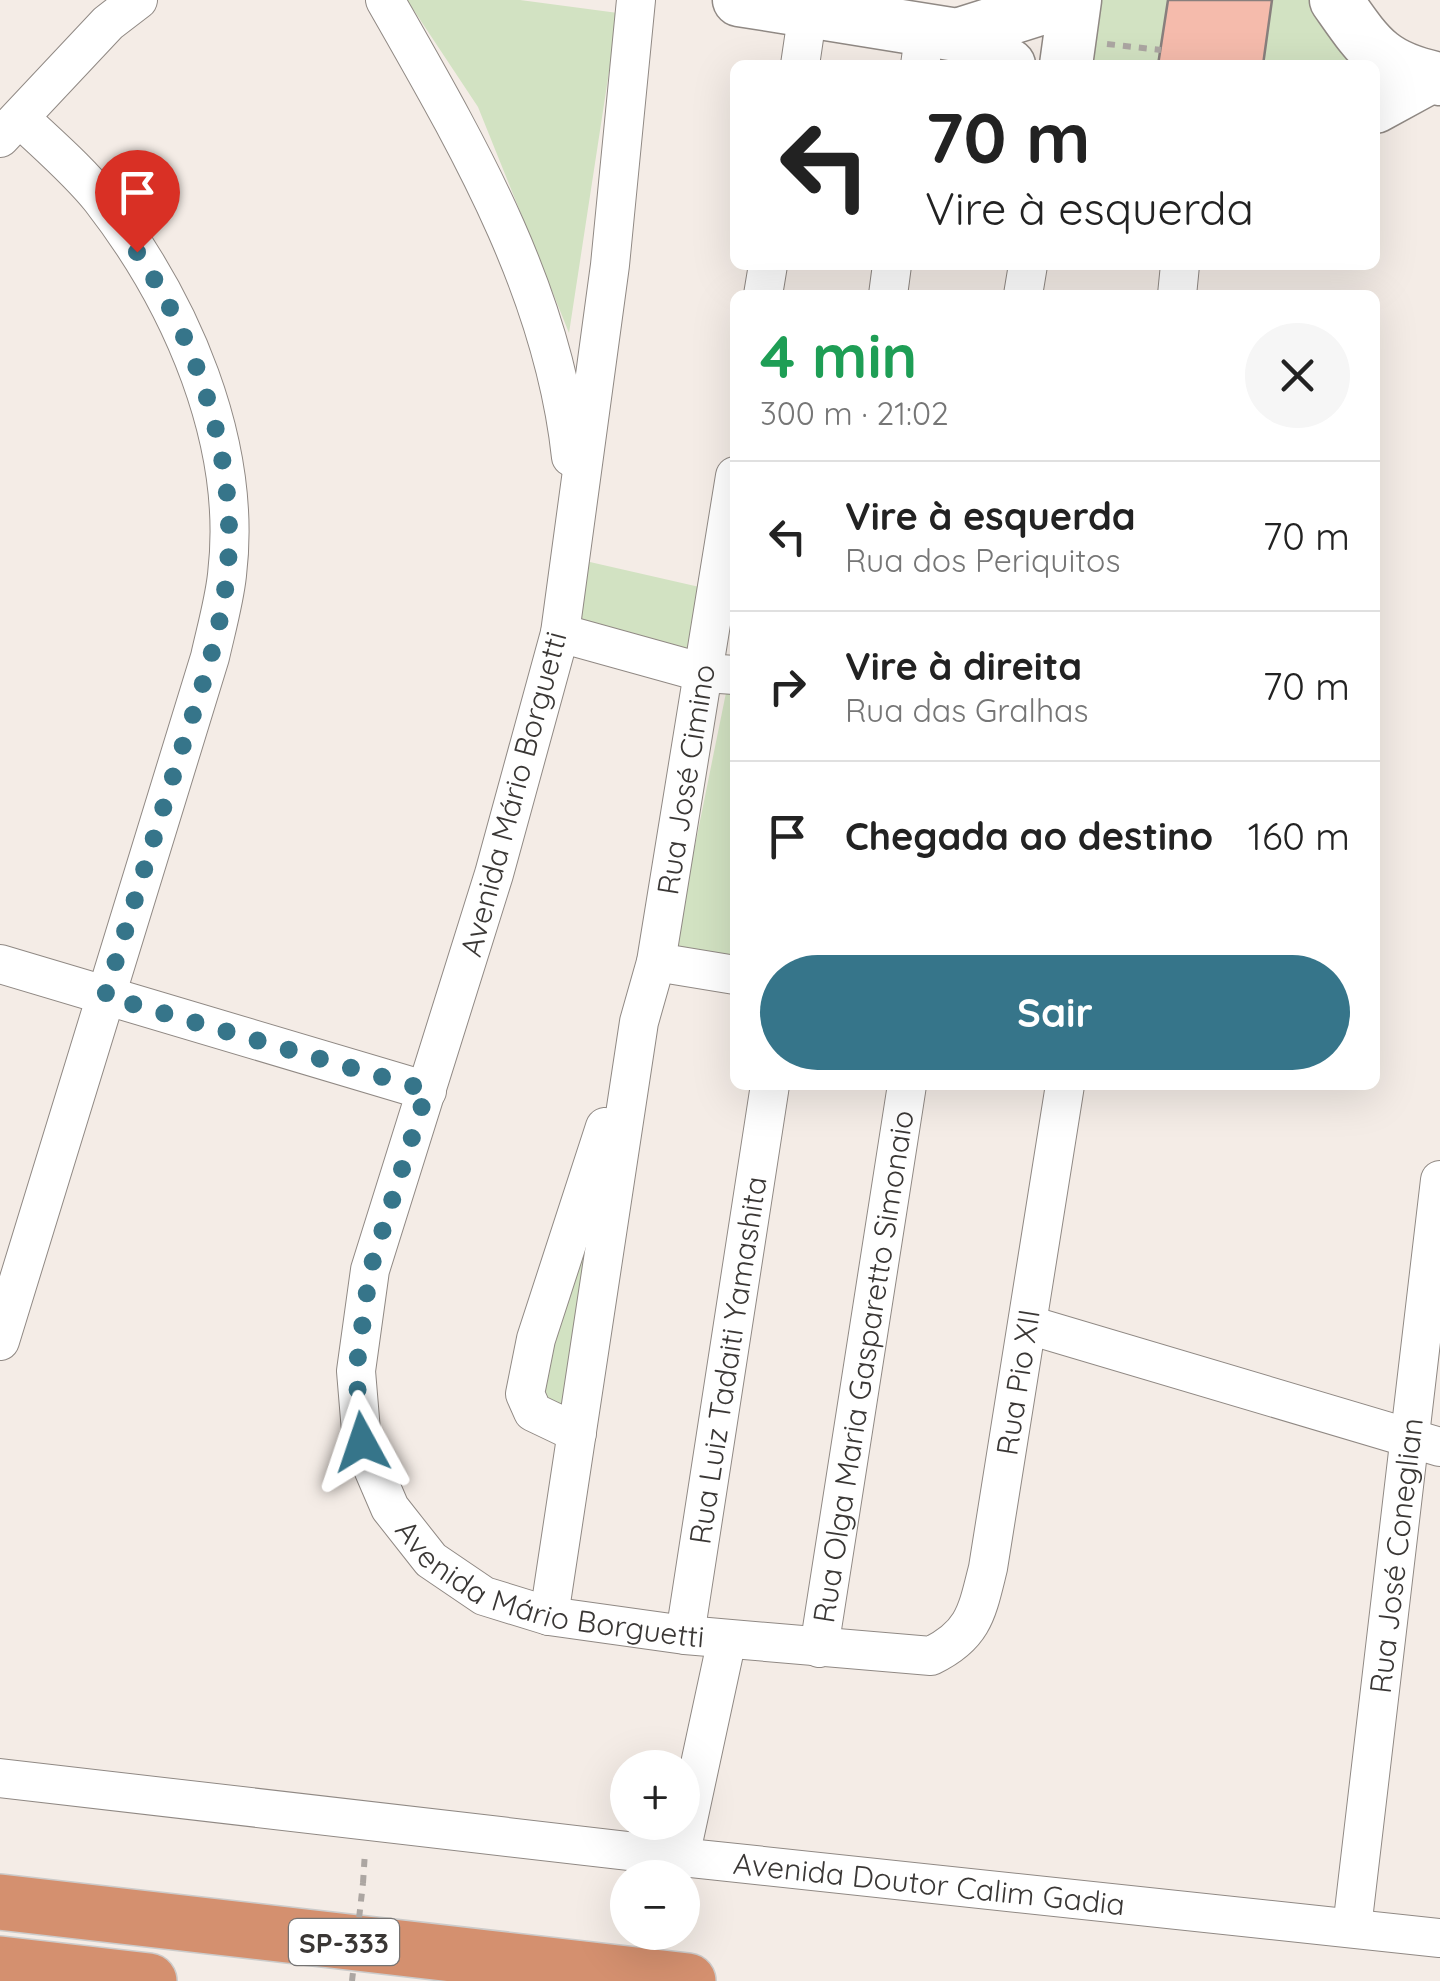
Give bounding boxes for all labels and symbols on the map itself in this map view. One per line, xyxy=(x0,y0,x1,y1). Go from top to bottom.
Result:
pin xyxy=(95,150,180,253)
street label: Avenida Mário Borguetti xyxy=(451,627,575,961)
street label: Rua José Cimino xyxy=(648,661,723,898)
street label: Rua Olga Maria Gasparetto Simonaio xyxy=(804,1107,922,1625)
street label: Rua Luiz Tadaiti Yamashita xyxy=(680,1174,775,1547)
street label: Rua Pio XII xyxy=(987,1307,1048,1458)
position arrow xyxy=(310,1390,414,1494)
street label: Rua José Coneglian xyxy=(1361,1416,1431,1695)
street label: Avenida Mário Borguetti xyxy=(387,1512,706,1656)
street label: Avenida Doutor Calim Gadia xyxy=(731,1844,1127,1923)
road number: SP-333 xyxy=(289,1919,399,1965)

